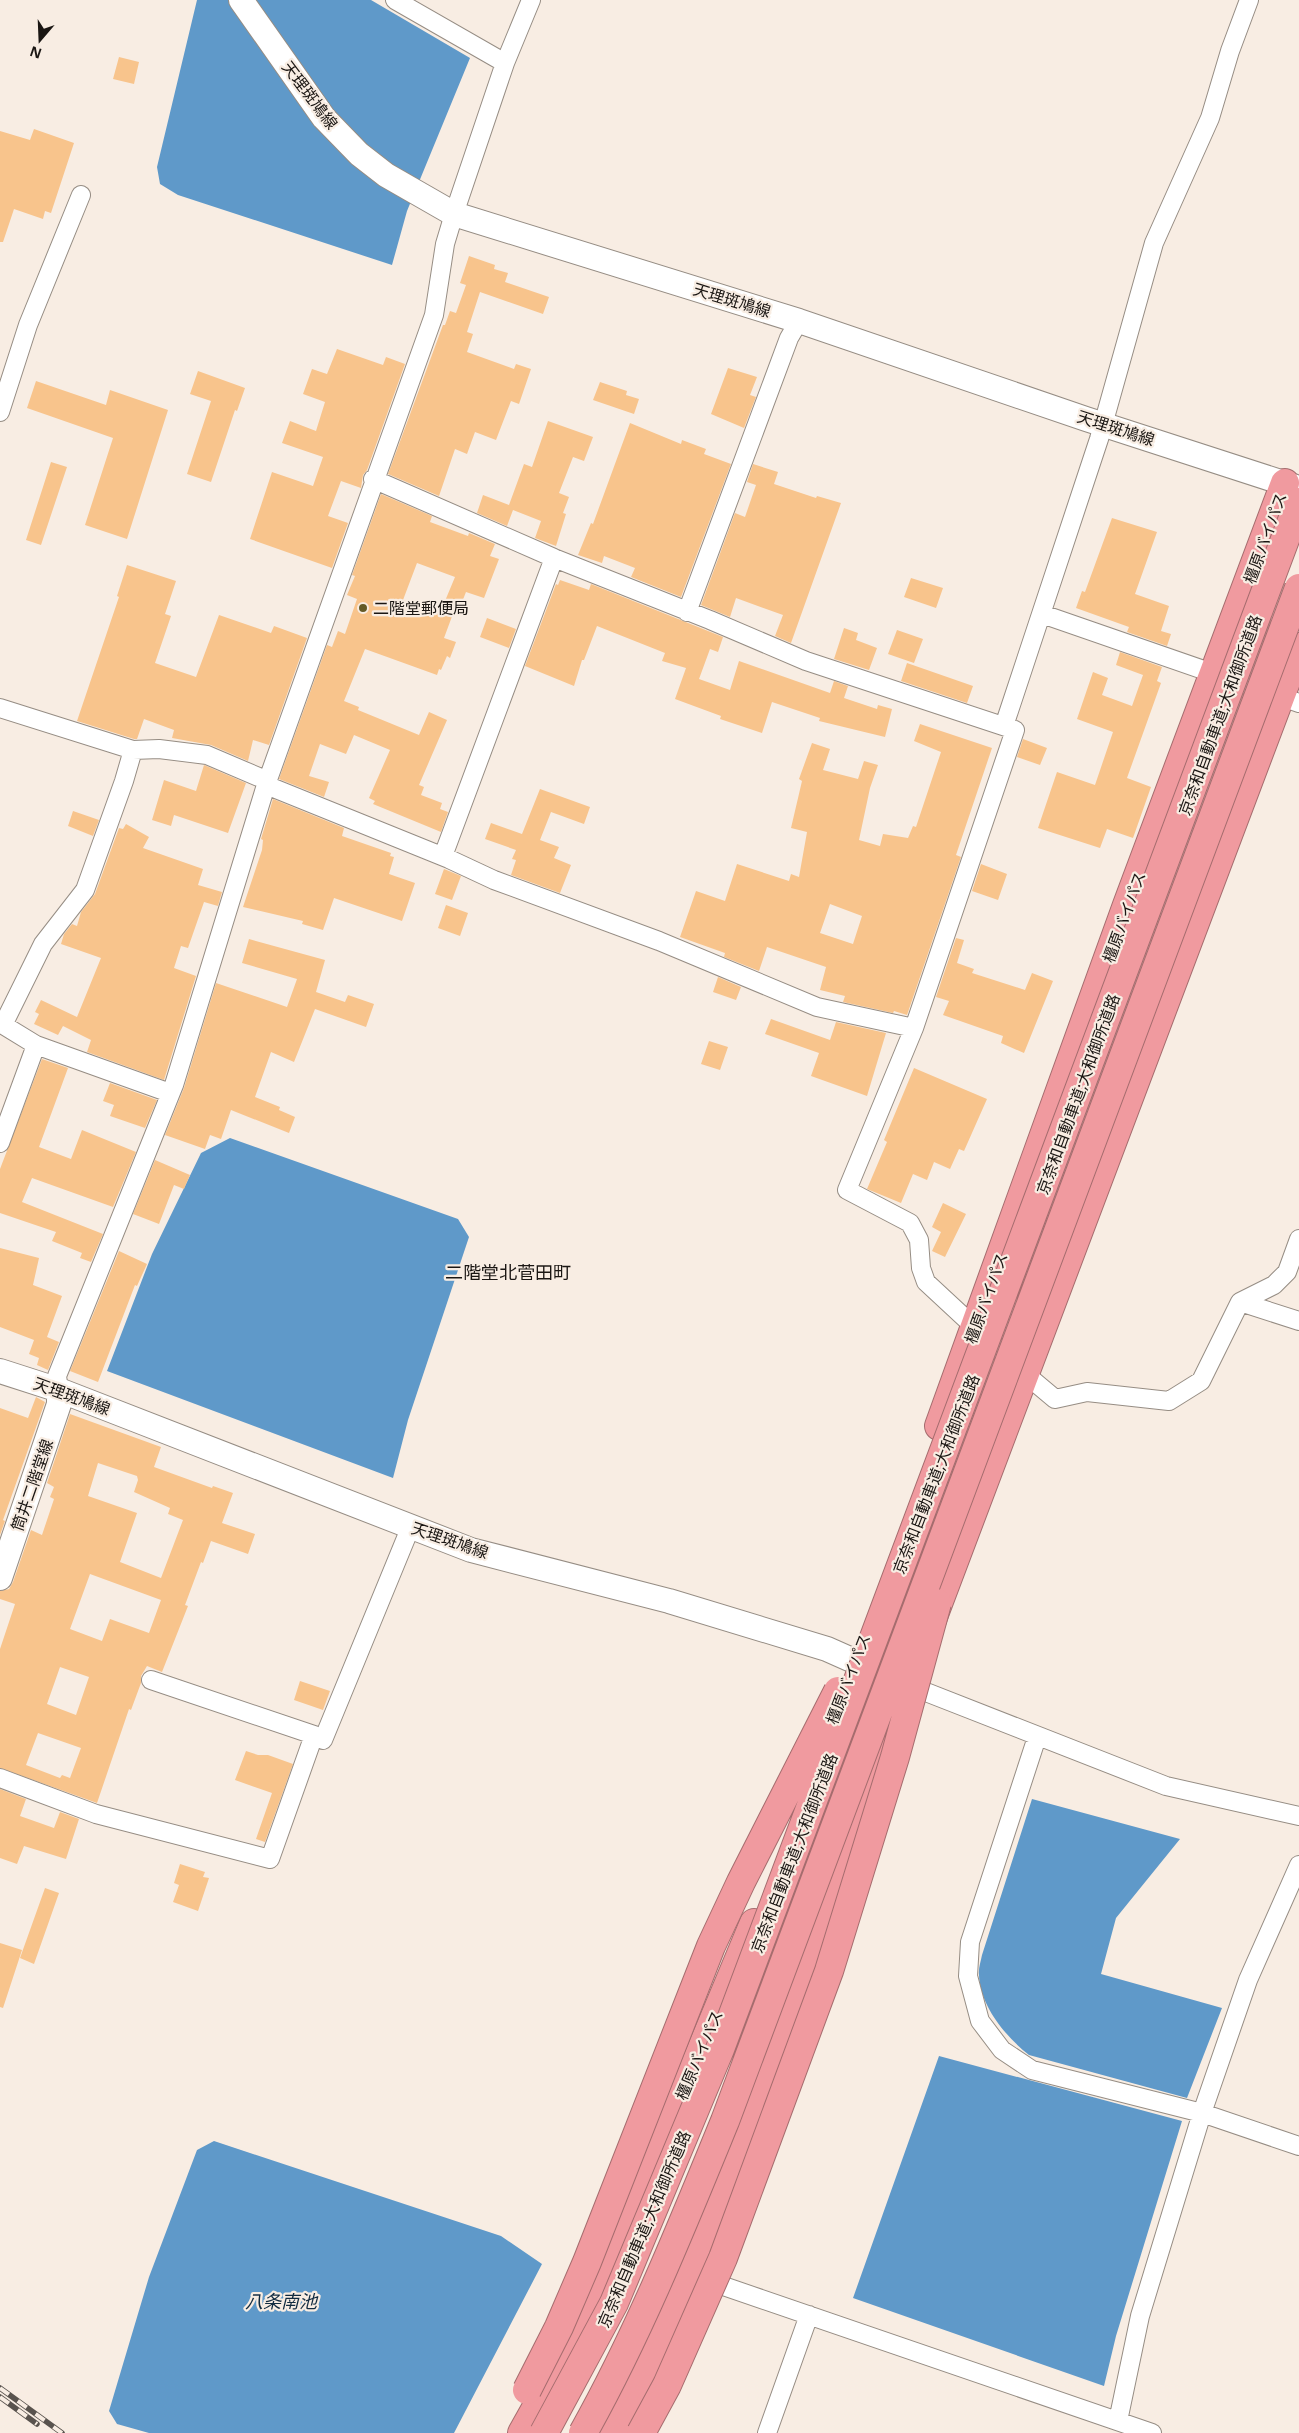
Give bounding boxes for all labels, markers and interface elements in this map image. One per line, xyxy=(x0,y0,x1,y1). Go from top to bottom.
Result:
north arrow xyxy=(15,15,65,65)
text: N xyxy=(27,42,44,64)
street label: 天理斑鳩線 xyxy=(277,56,343,134)
street label: 天理斑鳩線 xyxy=(691,278,773,322)
street label: 天理斑鳩線 xyxy=(1075,405,1157,451)
street label: 橿原バイパス xyxy=(1238,489,1292,587)
place label: 二階堂郵便局 xyxy=(373,597,469,619)
marker: 二階堂郵便局 xyxy=(357,602,369,614)
street label: 京奈和自動車道;大和御所道路 xyxy=(1173,612,1267,818)
street label: 橿原バイパス xyxy=(1097,868,1151,966)
street label: 京奈和自動車道;大和御所道路 xyxy=(1031,991,1125,1197)
street label: 橿原バイパス xyxy=(959,1249,1013,1347)
district label: 二階堂北菅田町 xyxy=(445,1260,571,1284)
street label: 京奈和自動車道;大和御所道路 xyxy=(888,1371,984,1577)
street label: 天理斑鳩線 xyxy=(31,1372,113,1420)
street label: 筒井二階堂線 xyxy=(6,1436,58,1534)
street label: 天理斑鳩線 xyxy=(409,1517,491,1563)
street label: 橿原バイパス xyxy=(821,1630,875,1728)
street label: 京奈和自動車道;大和御所道路 xyxy=(746,1750,842,1956)
street label: 橿原バイパス xyxy=(670,2007,728,2103)
street label: 京奈和自動車道;大和御所道路 xyxy=(592,2127,696,2331)
water label: 八条南池 xyxy=(245,2289,319,2313)

